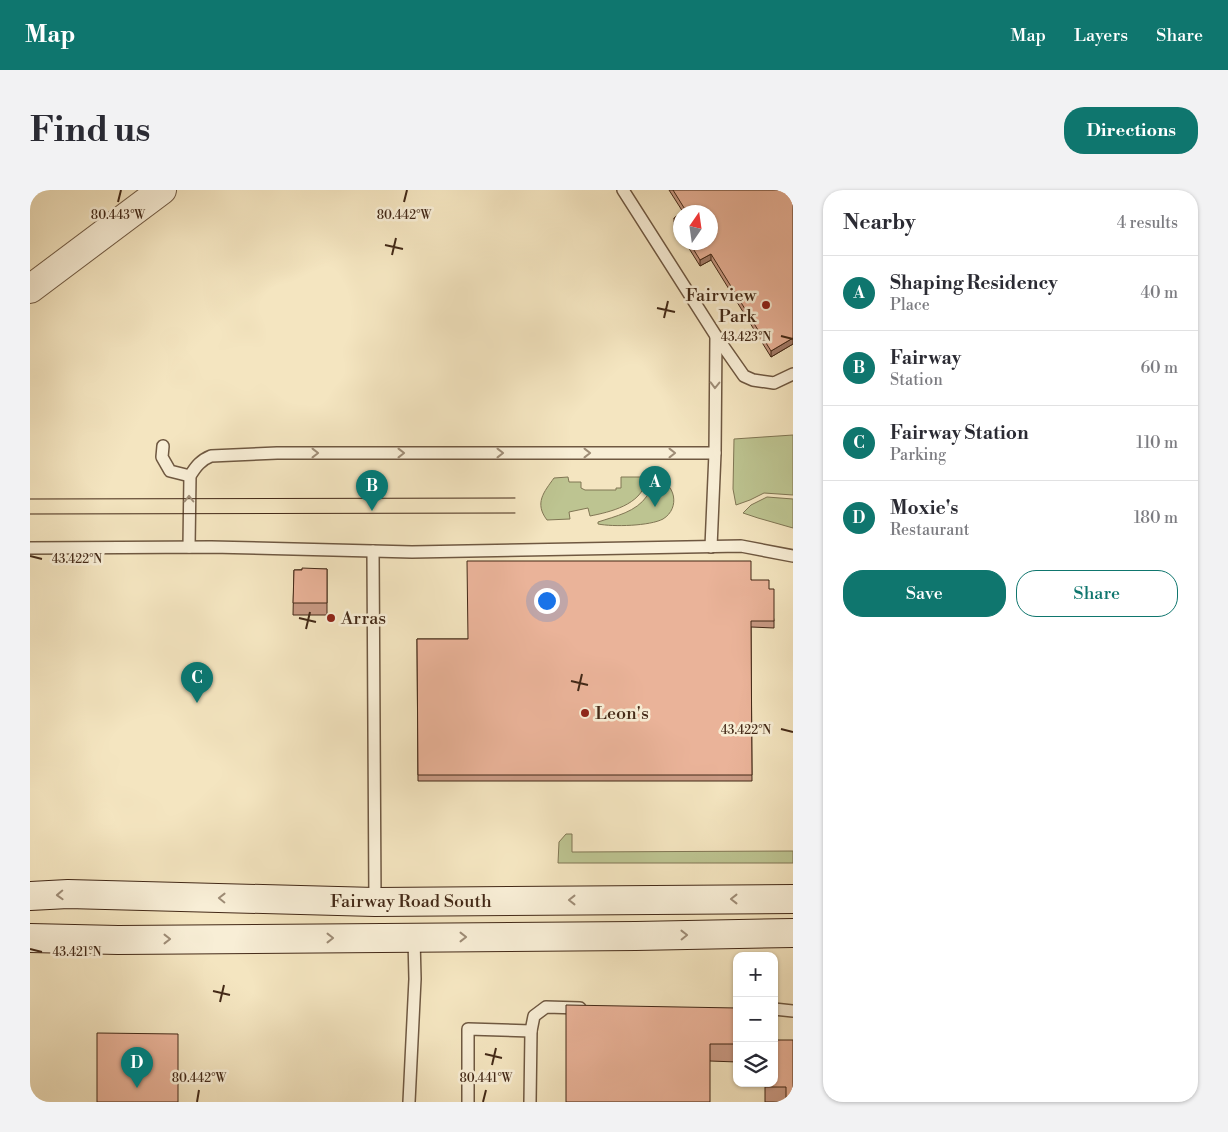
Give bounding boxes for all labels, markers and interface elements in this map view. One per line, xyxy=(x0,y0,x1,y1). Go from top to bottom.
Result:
text: Map xyxy=(25,20,75,50)
text: Map xyxy=(1011,24,1046,47)
text: Layers xyxy=(1074,24,1128,47)
text: Share xyxy=(1156,24,1203,47)
button: Directions xyxy=(1064,107,1198,154)
text: Find us xyxy=(30,109,150,152)
north arrow xyxy=(673,205,718,250)
text: 80.443°W xyxy=(91,208,146,223)
text: 80.442°W xyxy=(377,208,432,223)
text: Nearby xyxy=(843,210,916,236)
text: 4 results xyxy=(1117,213,1178,233)
text: Shaping Residency xyxy=(890,271,1058,295)
text: A xyxy=(853,283,865,303)
text: 40 m xyxy=(1141,283,1178,303)
place label: Fairview Park xyxy=(685,284,758,328)
text: Place xyxy=(890,295,930,315)
marker: Fairview Park xyxy=(760,299,772,311)
text: 43.423°N xyxy=(721,330,771,345)
text: Fairway xyxy=(890,346,961,370)
text: B xyxy=(853,358,865,378)
text: 60 m xyxy=(1140,358,1178,378)
text: Station xyxy=(890,370,943,390)
one-way arrow xyxy=(710,382,720,389)
text: Fairway Station xyxy=(890,421,1029,445)
text: C xyxy=(853,433,865,453)
text: 110 m xyxy=(1136,433,1178,453)
text: Parking xyxy=(890,445,946,465)
one-way arrow xyxy=(311,448,319,458)
one-way arrow xyxy=(398,448,405,458)
one-way arrow xyxy=(497,448,505,458)
one-way arrow xyxy=(584,448,591,458)
one-way arrow xyxy=(669,448,677,458)
pin: A xyxy=(639,466,671,507)
pin: B xyxy=(356,470,388,511)
one-way arrow xyxy=(184,494,194,502)
text: Moxie's xyxy=(890,496,958,520)
text: D xyxy=(853,508,865,528)
text: 180 m xyxy=(1134,508,1178,528)
text: Restaurant xyxy=(890,520,969,540)
text: 43.422°N xyxy=(52,552,102,567)
button: Save xyxy=(843,570,1006,617)
button: Share xyxy=(1016,570,1178,617)
your location xyxy=(534,588,560,614)
place label: Arras xyxy=(340,607,386,630)
marker: Arras xyxy=(325,612,337,624)
pin: C xyxy=(181,662,213,703)
place label: Leon's xyxy=(595,702,649,725)
marker: Leon's xyxy=(579,707,591,719)
text: 43.422°N xyxy=(721,723,771,738)
one-way arrow xyxy=(56,889,64,900)
street label: Fairway Road South xyxy=(330,890,492,913)
one-way arrow xyxy=(218,893,226,903)
one-way arrow xyxy=(730,894,738,904)
one-way arrow xyxy=(567,895,575,905)
one-way arrow xyxy=(681,930,689,940)
one-way arrow xyxy=(460,932,467,942)
one-way arrow xyxy=(326,933,334,943)
one-way arrow xyxy=(164,934,171,944)
text: 43.421°N xyxy=(52,945,102,960)
map controls xyxy=(733,952,778,1087)
button: + xyxy=(733,952,778,997)
button: − xyxy=(733,997,778,1042)
button: layers xyxy=(733,1042,778,1087)
pin: D xyxy=(121,1047,153,1088)
text: 80.442°W xyxy=(172,1071,227,1086)
text: 80.441°W xyxy=(460,1071,514,1086)

